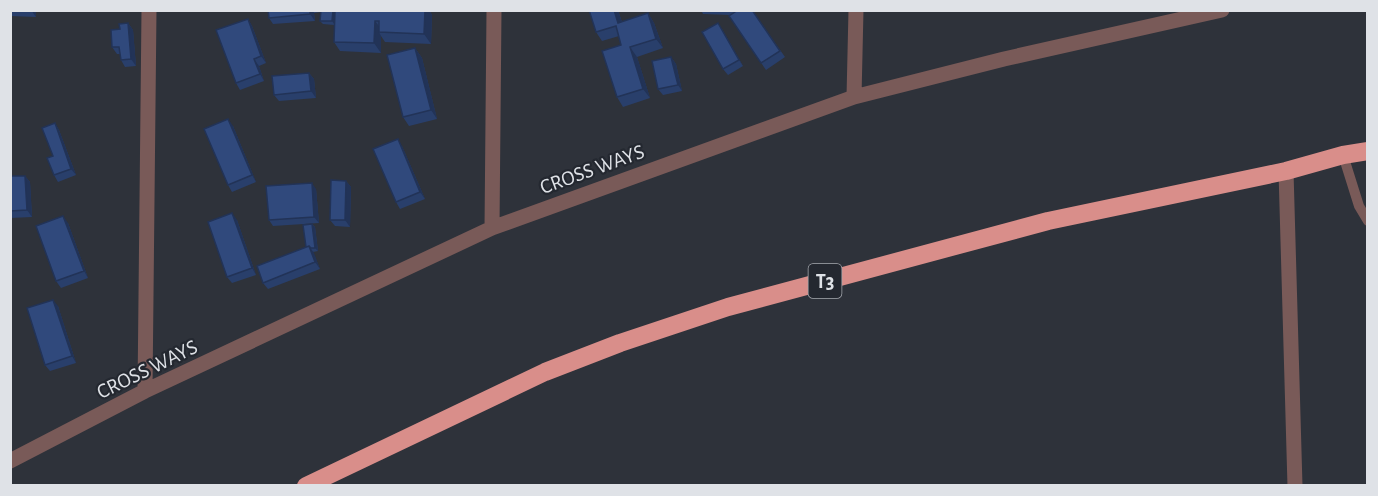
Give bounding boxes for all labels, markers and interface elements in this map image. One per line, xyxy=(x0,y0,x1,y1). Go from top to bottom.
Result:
street label: CROSS WAYS xyxy=(537,141,647,198)
road number: T3 xyxy=(808,264,842,298)
street label: CROSS WAYS xyxy=(93,336,201,403)

